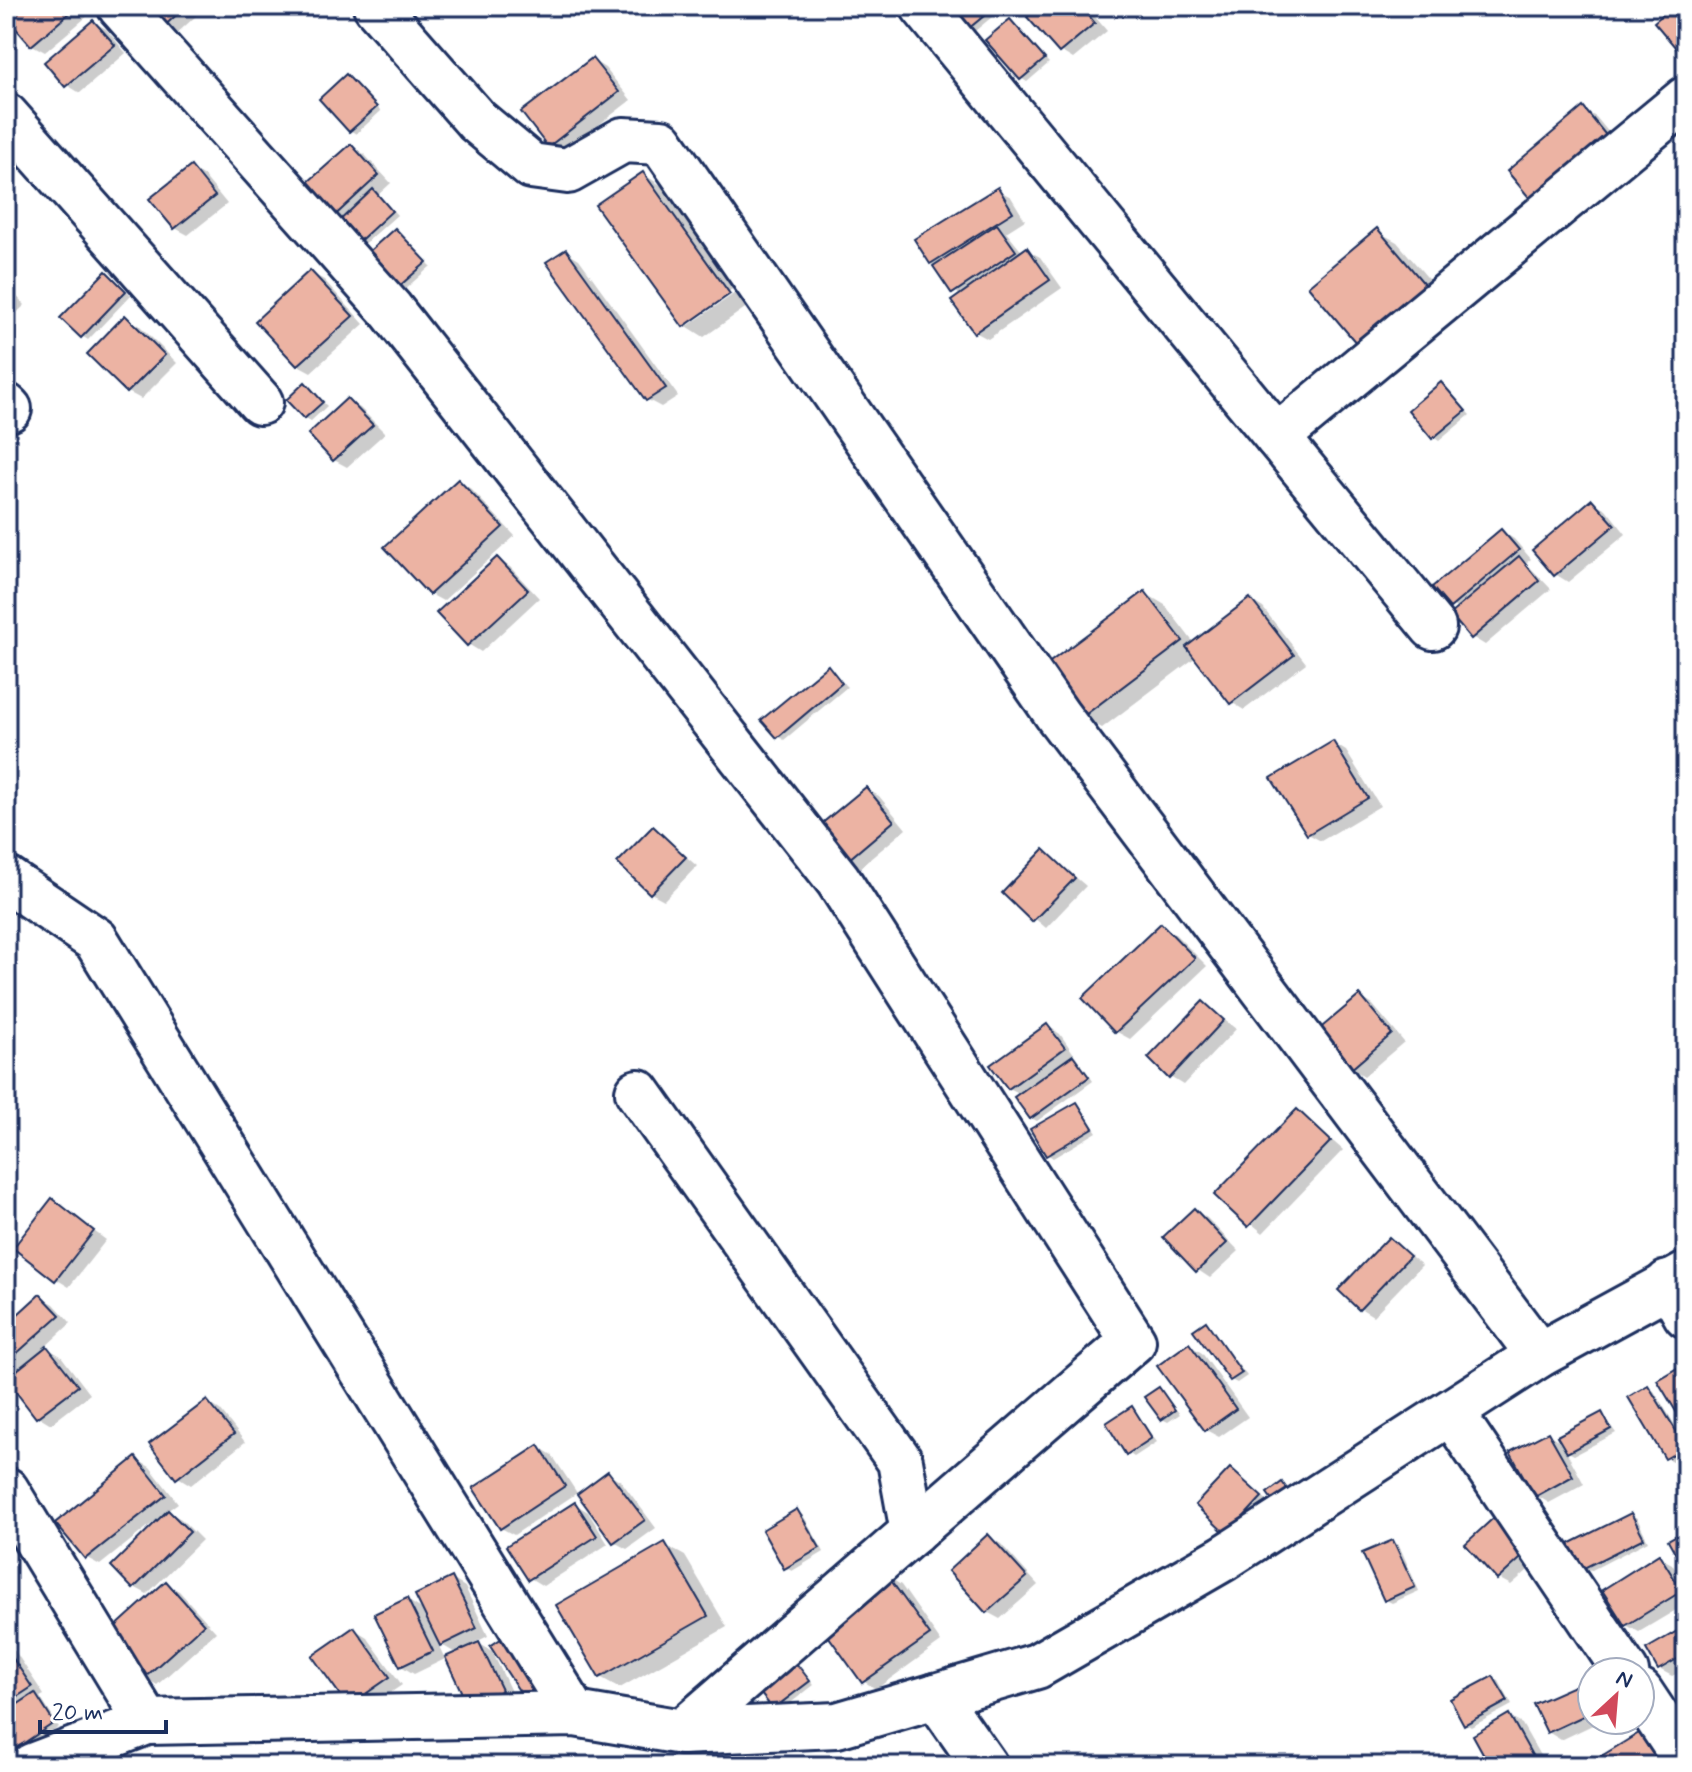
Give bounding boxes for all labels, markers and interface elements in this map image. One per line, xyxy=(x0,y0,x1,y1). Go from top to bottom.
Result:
north arrow xyxy=(1576,1656,1656,1736)
text: N xyxy=(1611,1664,1637,1696)
scale bar xyxy=(40,1684,166,1734)
text: 20 m xyxy=(52,1698,103,1729)

